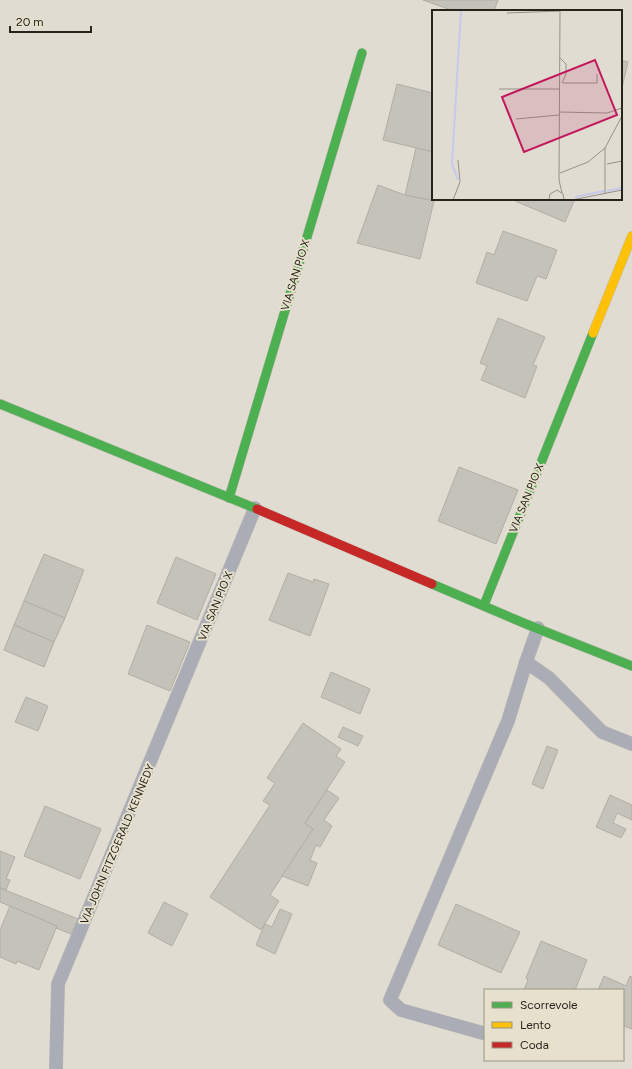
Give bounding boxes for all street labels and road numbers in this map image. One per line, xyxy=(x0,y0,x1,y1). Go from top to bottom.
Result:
street label: VIA SAN PIO X xyxy=(279,238,313,312)
street label: VIA SAN PIO X xyxy=(507,461,546,535)
street label: VIA SAN PIO X xyxy=(196,569,235,643)
street label: VIA JOHN FITZGERALD KENNEDY xyxy=(78,762,157,926)

